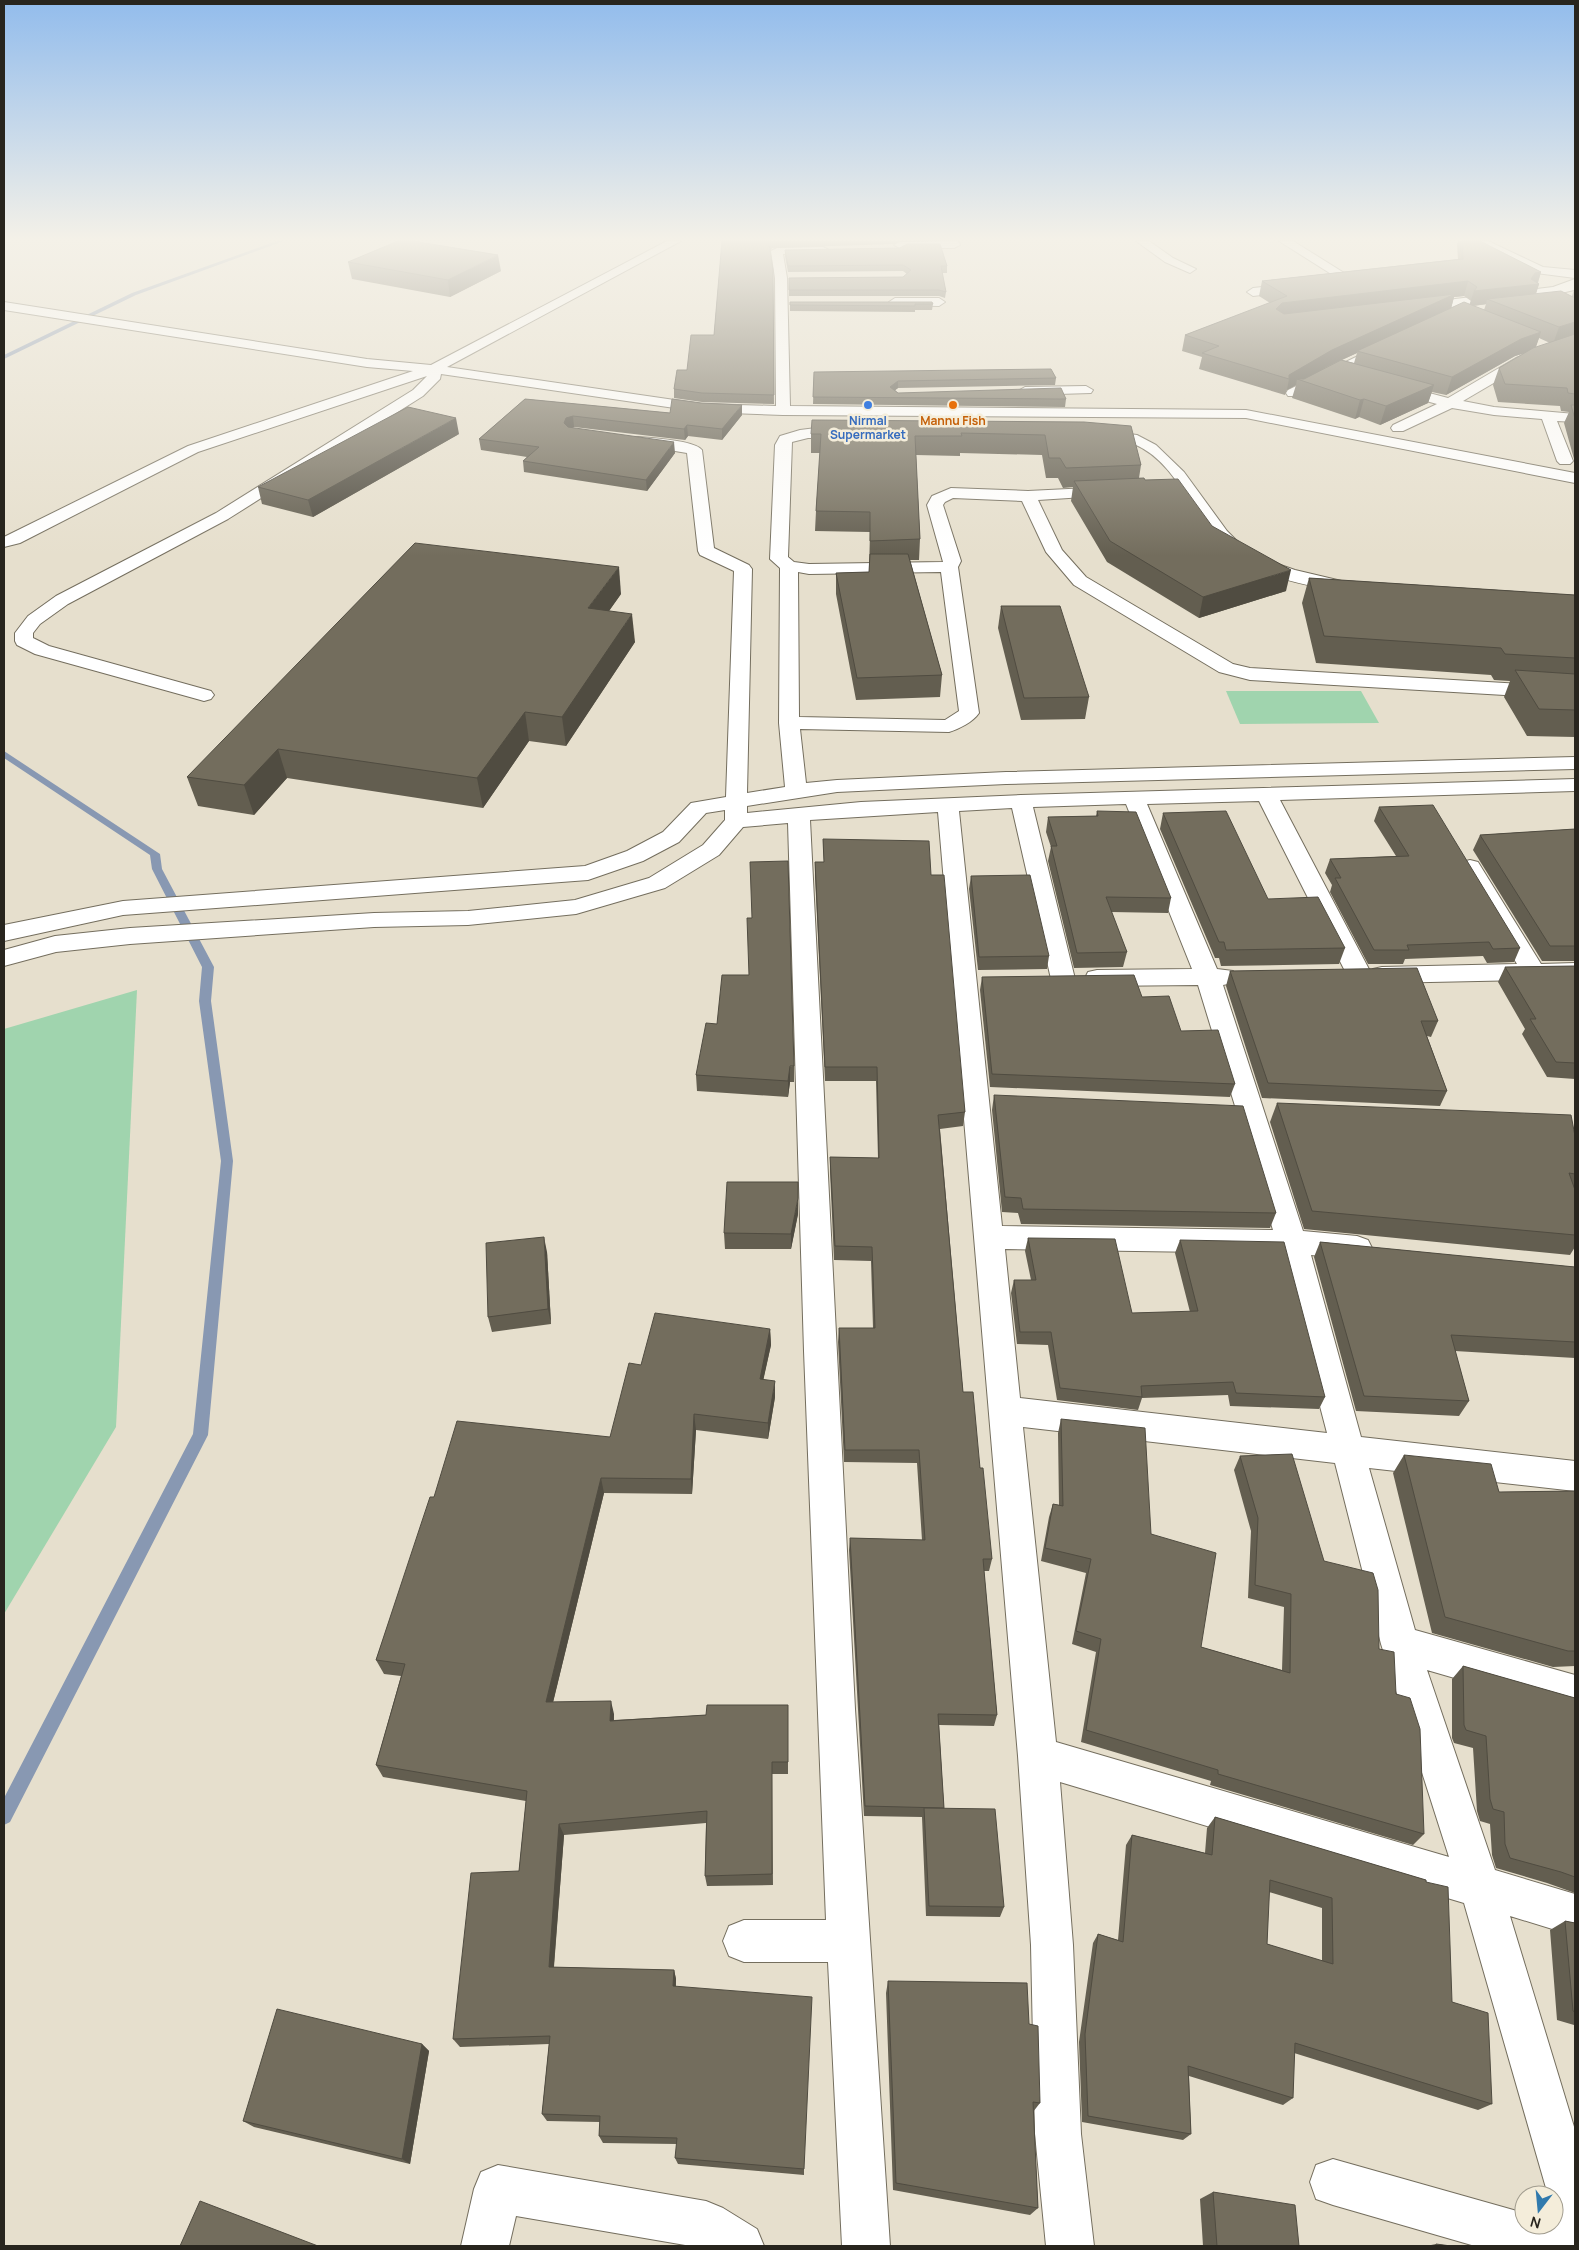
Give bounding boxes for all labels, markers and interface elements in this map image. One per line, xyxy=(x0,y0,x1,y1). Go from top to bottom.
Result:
marker: Nirmal Supermarket xyxy=(862,399,874,411)
marker: Mannu Fish xyxy=(947,399,959,411)
place label: Nirmal Supermarket xyxy=(830,412,906,443)
place label: Mannu Fish xyxy=(920,412,986,429)
north arrow xyxy=(1514,2185,1564,2235)
text: N xyxy=(1528,2212,1543,2233)

